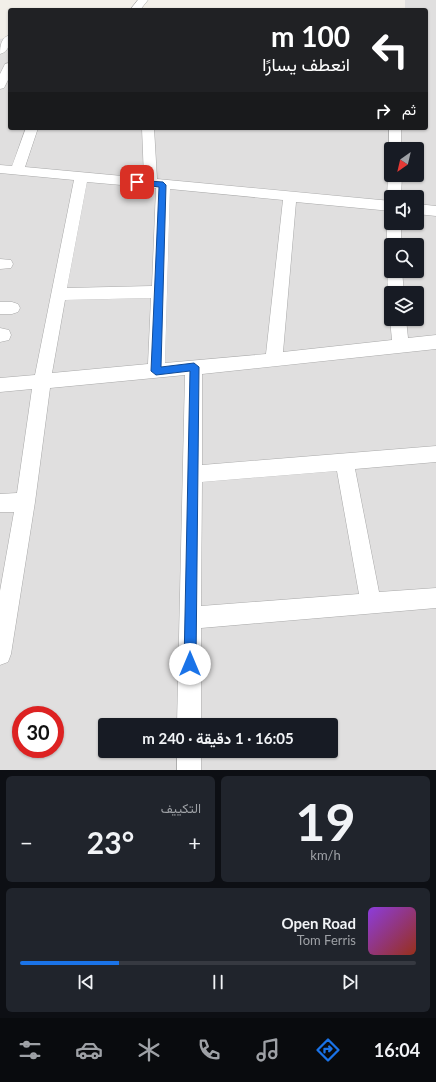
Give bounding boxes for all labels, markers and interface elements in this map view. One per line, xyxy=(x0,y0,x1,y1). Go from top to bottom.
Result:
text: 100 m xyxy=(271,19,350,53)
icon: left xyxy=(364,24,416,76)
text: انعطف يسارًا xyxy=(262,53,350,75)
icon: right xyxy=(372,100,394,122)
text: ثم xyxy=(402,100,416,118)
north arrow xyxy=(384,142,424,182)
map controls xyxy=(384,142,424,326)
pin xyxy=(120,165,154,199)
icon: arrive xyxy=(126,171,148,193)
button: sound xyxy=(384,190,424,230)
button: search xyxy=(384,238,424,278)
button: layers xyxy=(384,286,424,326)
position arrow xyxy=(169,643,211,685)
speed limit sign: 30 xyxy=(12,706,64,758)
text: 16:05 · 1 دقيقة · 240 m xyxy=(142,729,294,747)
text: 19 xyxy=(295,790,356,852)
text: التكييف xyxy=(161,800,201,816)
text: 23° xyxy=(87,824,134,860)
text: − xyxy=(20,829,33,856)
text: + xyxy=(188,829,201,856)
text: km/h xyxy=(310,847,341,863)
text: Open Road xyxy=(281,914,356,932)
text: Tom Ferris xyxy=(297,932,356,948)
icon: previous xyxy=(75,971,97,993)
icon: pause xyxy=(207,971,229,993)
icon: next xyxy=(339,971,361,993)
icon: filters xyxy=(16,1036,44,1064)
icon: car xyxy=(75,1036,103,1064)
icon: climate xyxy=(135,1036,163,1064)
icon: phone xyxy=(195,1036,223,1064)
icon: music xyxy=(254,1036,282,1064)
icon: directions xyxy=(314,1036,342,1064)
text: 16:04 xyxy=(374,1039,420,1061)

